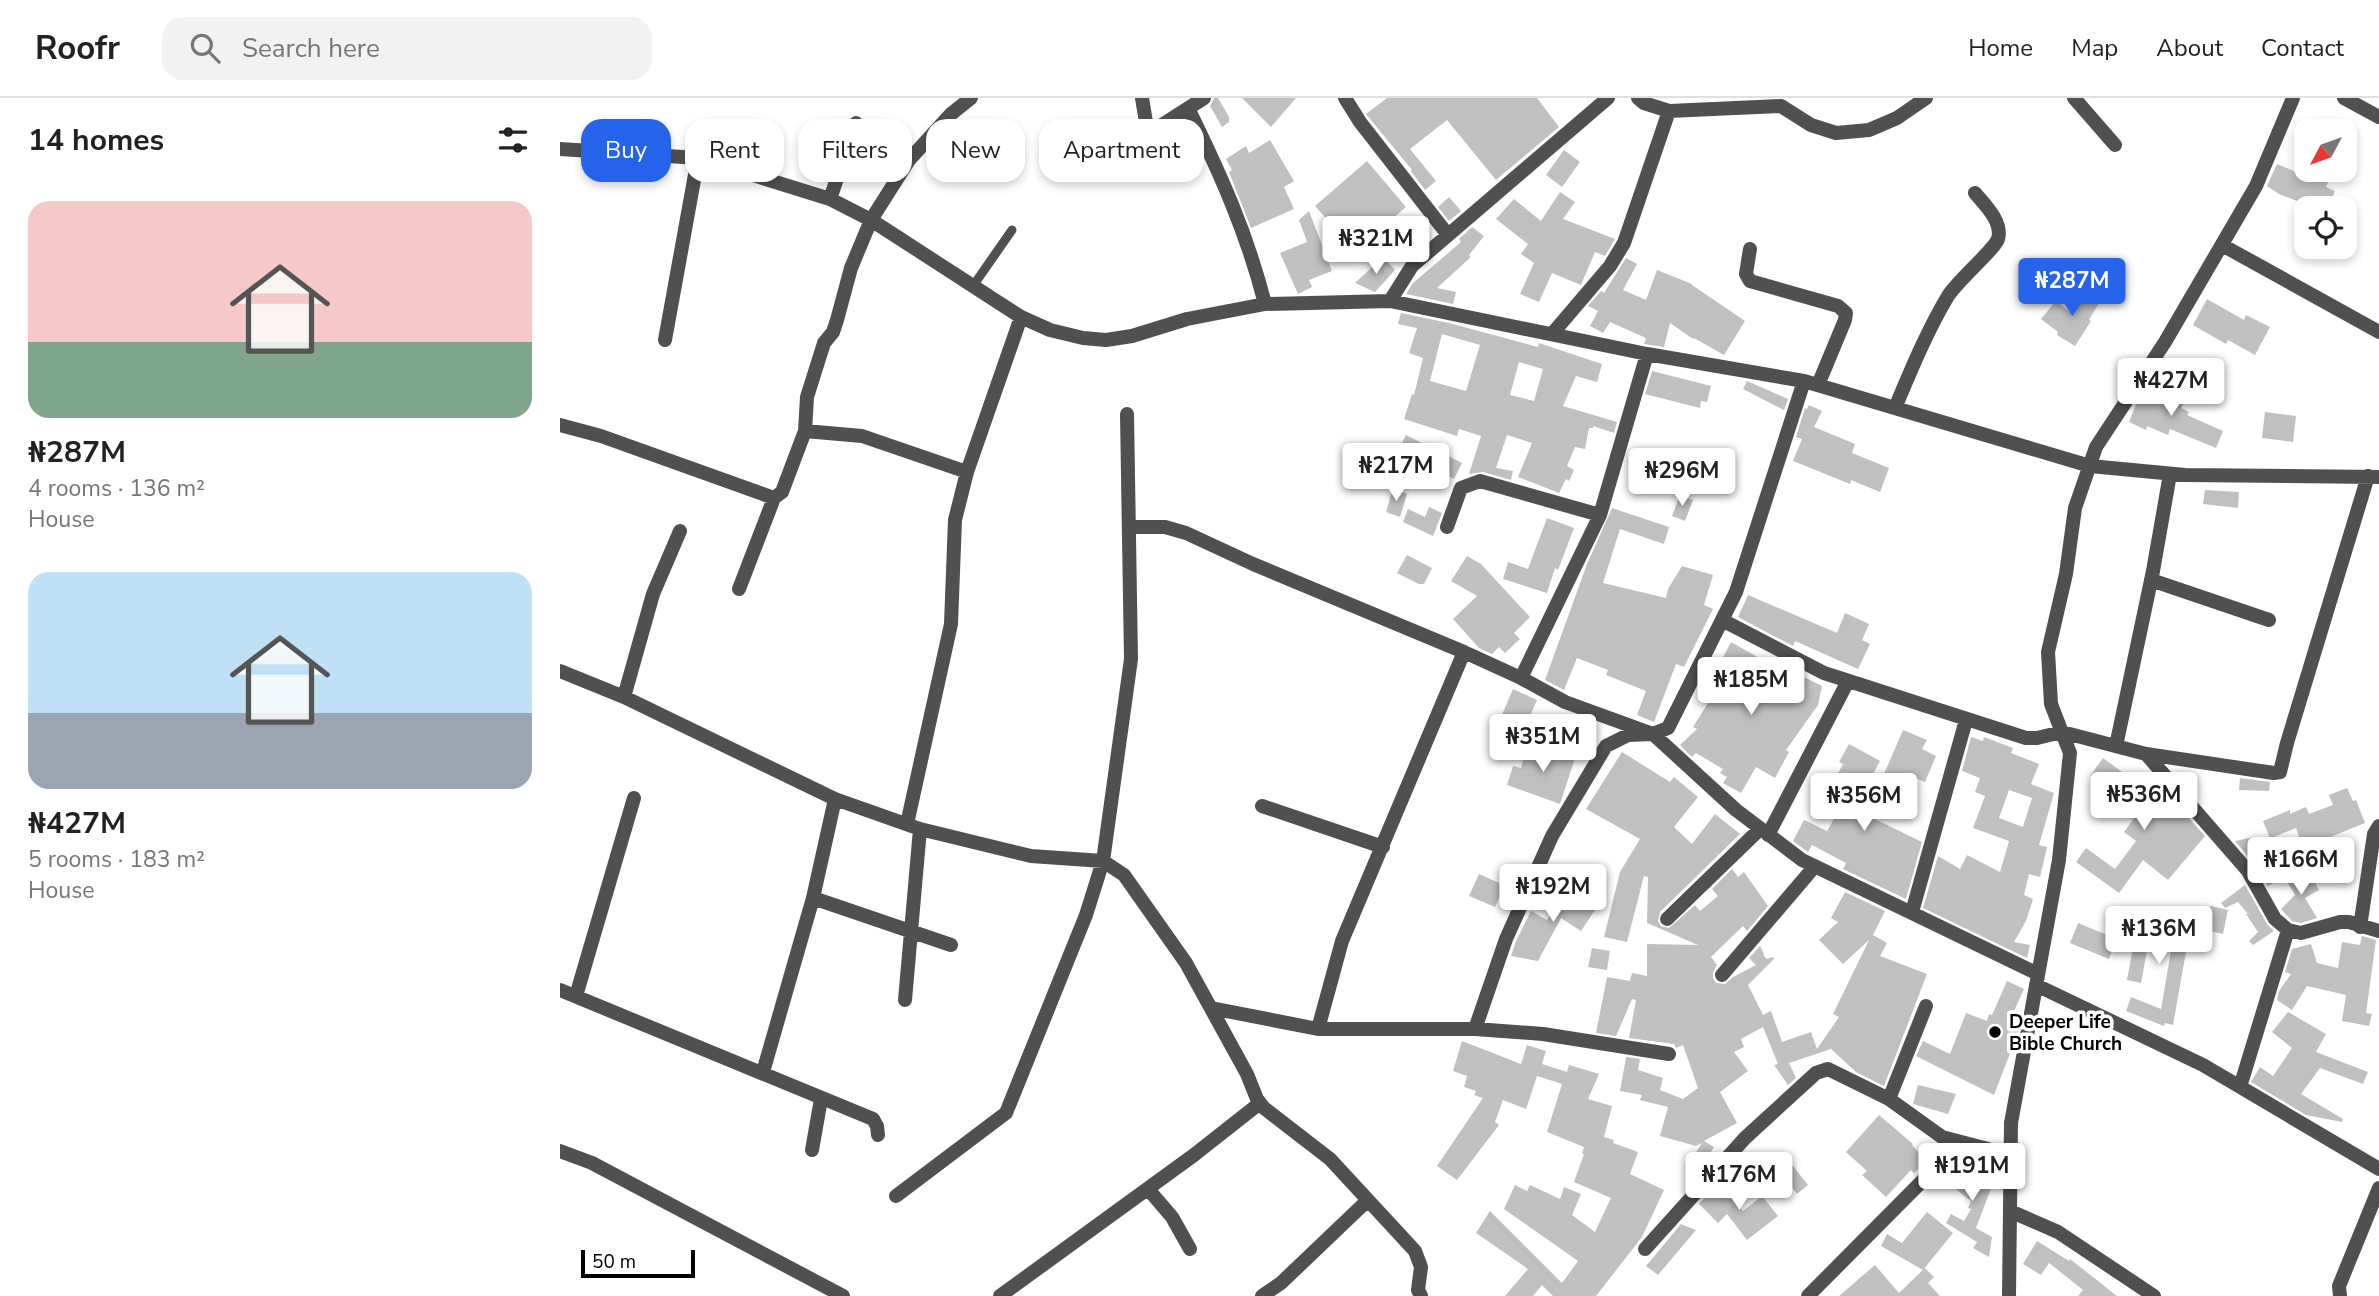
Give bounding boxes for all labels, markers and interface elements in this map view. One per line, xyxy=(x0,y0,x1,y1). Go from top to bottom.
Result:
search box xyxy=(162,17,652,80)
text: Roofr xyxy=(35,26,120,71)
icon: search xyxy=(186,29,224,67)
text: Search here xyxy=(242,31,380,66)
text: Home xyxy=(1968,32,2033,64)
text: Map xyxy=(2071,32,2118,64)
text: About xyxy=(2156,32,2223,64)
text: Contact xyxy=(2261,32,2344,64)
chip: Buy xyxy=(581,119,671,182)
chip: Rent xyxy=(685,119,784,182)
chip: Filters xyxy=(798,119,912,182)
chip: New xyxy=(926,119,1025,182)
chip: Apartment xyxy=(1039,119,1204,182)
north arrow xyxy=(2294,119,2357,182)
map controls xyxy=(2294,119,2357,259)
text: 14 homes xyxy=(28,120,164,161)
icon: filters xyxy=(494,121,532,159)
button: locate xyxy=(2294,196,2357,259)
pin: ₦321M xyxy=(1327,216,1425,276)
text: ₦321M xyxy=(1338,223,1414,254)
icon: home xyxy=(217,246,343,372)
pin: ₦287M xyxy=(2023,258,2121,318)
text: ₦287M xyxy=(2034,265,2110,296)
pin: ₦427M xyxy=(2122,358,2220,418)
text: ₦427M xyxy=(2133,365,2209,396)
text: ₦287M xyxy=(28,432,126,473)
pin: ₦217M xyxy=(1347,444,1445,503)
pin: ₦296M xyxy=(1633,448,1731,508)
text: ₦217M xyxy=(1358,450,1434,481)
text: ₦296M xyxy=(1644,455,1720,486)
text: 4 rooms · 136 m² xyxy=(28,473,205,504)
text: House xyxy=(28,504,95,535)
icon: home xyxy=(217,617,343,743)
pin: ₦185M xyxy=(1702,658,1800,717)
text: ₦185M xyxy=(1713,664,1789,695)
pin: ₦351M xyxy=(1494,714,1592,774)
text: ₦351M xyxy=(1505,721,1581,752)
pin: ₦536M xyxy=(2095,772,2193,832)
pin: ₦356M xyxy=(1815,774,1913,833)
text: ₦536M xyxy=(2106,779,2182,810)
text: ₦356M xyxy=(1826,780,1902,811)
text: ₦427M xyxy=(28,803,126,844)
pin: ₦166M xyxy=(2252,838,2350,897)
text: 5 rooms · 183 m² xyxy=(28,844,205,875)
text: ₦166M xyxy=(2263,844,2339,875)
pin: ₦192M xyxy=(1504,864,1602,924)
text: ₦192M xyxy=(1515,871,1591,902)
text: House xyxy=(28,875,95,906)
pin: ₦136M xyxy=(2110,906,2208,966)
text: ₦136M xyxy=(2121,913,2197,944)
place label: Deeper Life Bible Church xyxy=(2009,1009,2122,1057)
marker: Deeper Life Bible Church xyxy=(1987,1024,2003,1040)
pin: ₦191M xyxy=(1923,1144,2021,1203)
text: ₦191M xyxy=(1934,1150,2010,1181)
pin: ₦176M xyxy=(1690,1152,1788,1212)
text: ₦176M xyxy=(1701,1159,1777,1190)
scale bar xyxy=(581,1247,695,1279)
text: 50 m xyxy=(592,1249,636,1275)

